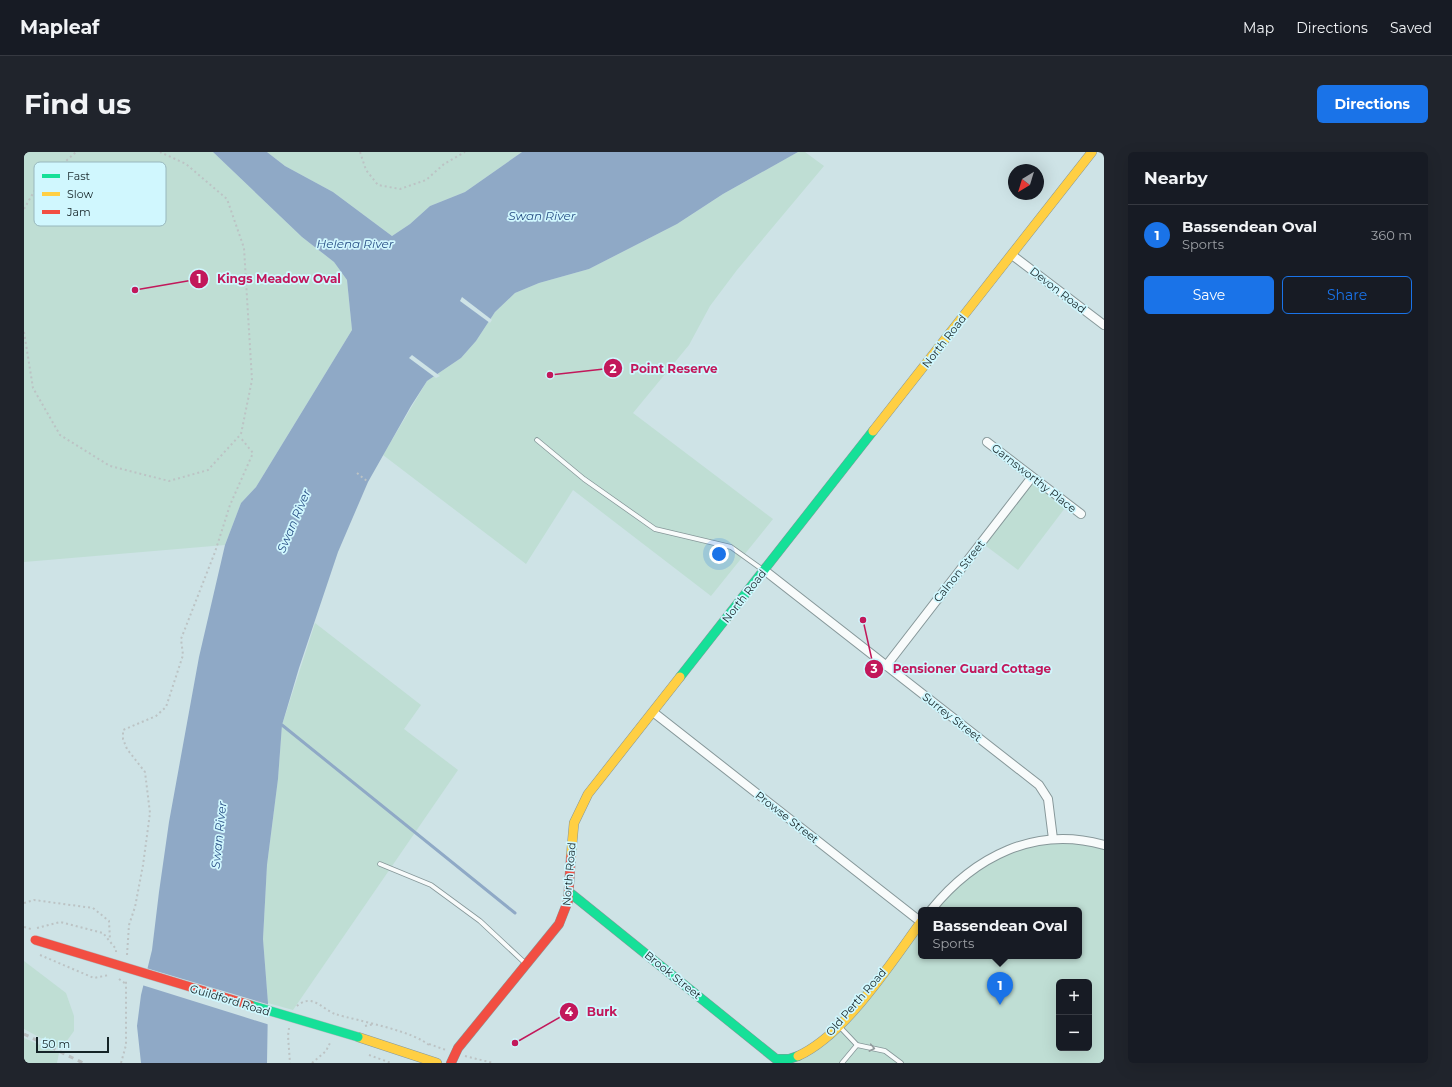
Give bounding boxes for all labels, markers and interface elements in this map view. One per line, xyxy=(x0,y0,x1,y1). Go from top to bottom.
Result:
text: Mapleaf xyxy=(20,16,99,39)
text: Map xyxy=(1243,19,1274,37)
text: Directions xyxy=(1296,19,1368,37)
text: Saved xyxy=(1390,19,1432,37)
button: Directions xyxy=(1317,85,1428,123)
text: Find us xyxy=(24,87,131,121)
legend xyxy=(34,162,166,226)
north arrow xyxy=(1008,164,1044,200)
text: Nearby xyxy=(1144,168,1208,188)
text: Fast xyxy=(67,169,91,183)
text: Slow xyxy=(67,187,93,201)
text: Jam xyxy=(66,205,91,219)
water label: Swan River xyxy=(508,208,576,223)
text: Bassendean Oval xyxy=(1182,217,1317,236)
text: 1 xyxy=(1154,227,1160,243)
text: 360 m xyxy=(1371,227,1412,243)
water label: Helena River xyxy=(316,236,394,251)
text: Sports xyxy=(1182,236,1224,252)
street label: Devon Road xyxy=(1027,264,1089,316)
callout: Kings Meadow Oval xyxy=(189,267,349,291)
text: 1 xyxy=(197,271,201,286)
text: Kings Meadow Oval xyxy=(217,271,341,286)
button: Save xyxy=(1144,276,1274,314)
button: Share xyxy=(1282,276,1412,314)
street label: North Road xyxy=(919,311,969,371)
callout: Point Reserve xyxy=(603,356,726,380)
text: 2 xyxy=(609,361,617,376)
text: Point Reserve xyxy=(630,361,718,376)
street label: Garnsworthy Place xyxy=(989,441,1079,516)
water label: Swan River xyxy=(273,487,314,555)
street label: Calnon Street xyxy=(930,537,988,605)
your location xyxy=(709,544,729,564)
street label: North Road xyxy=(719,566,769,626)
callout: Pensioner Guard Cottage xyxy=(864,657,1059,681)
text: 3 xyxy=(869,661,878,676)
text: Pensioner Guard Cottage xyxy=(893,661,1052,676)
street label: Surrey Street xyxy=(920,689,985,745)
street label: Prowse Street xyxy=(753,788,822,846)
water label: Swan River xyxy=(208,801,229,869)
street label: North Road xyxy=(559,842,579,906)
popup xyxy=(918,907,1082,959)
text: Bassendean Oval xyxy=(932,916,1068,935)
text: Sports xyxy=(932,935,974,951)
street label: Brook Street xyxy=(642,948,705,1003)
street label: Old Perth Road xyxy=(823,965,889,1039)
pin: 1 xyxy=(987,972,1013,1005)
map controls xyxy=(1056,979,1092,1051)
button: + xyxy=(1056,979,1092,1015)
street label: Guildford Road xyxy=(188,981,272,1019)
callout: Burk xyxy=(559,1000,625,1024)
text: 4 xyxy=(565,1004,574,1019)
text: Burk xyxy=(587,1004,617,1019)
button: − xyxy=(1056,1015,1092,1051)
scale bar xyxy=(36,1035,109,1054)
text: 50 m xyxy=(42,1037,70,1051)
one-way arrow xyxy=(868,1043,875,1052)

